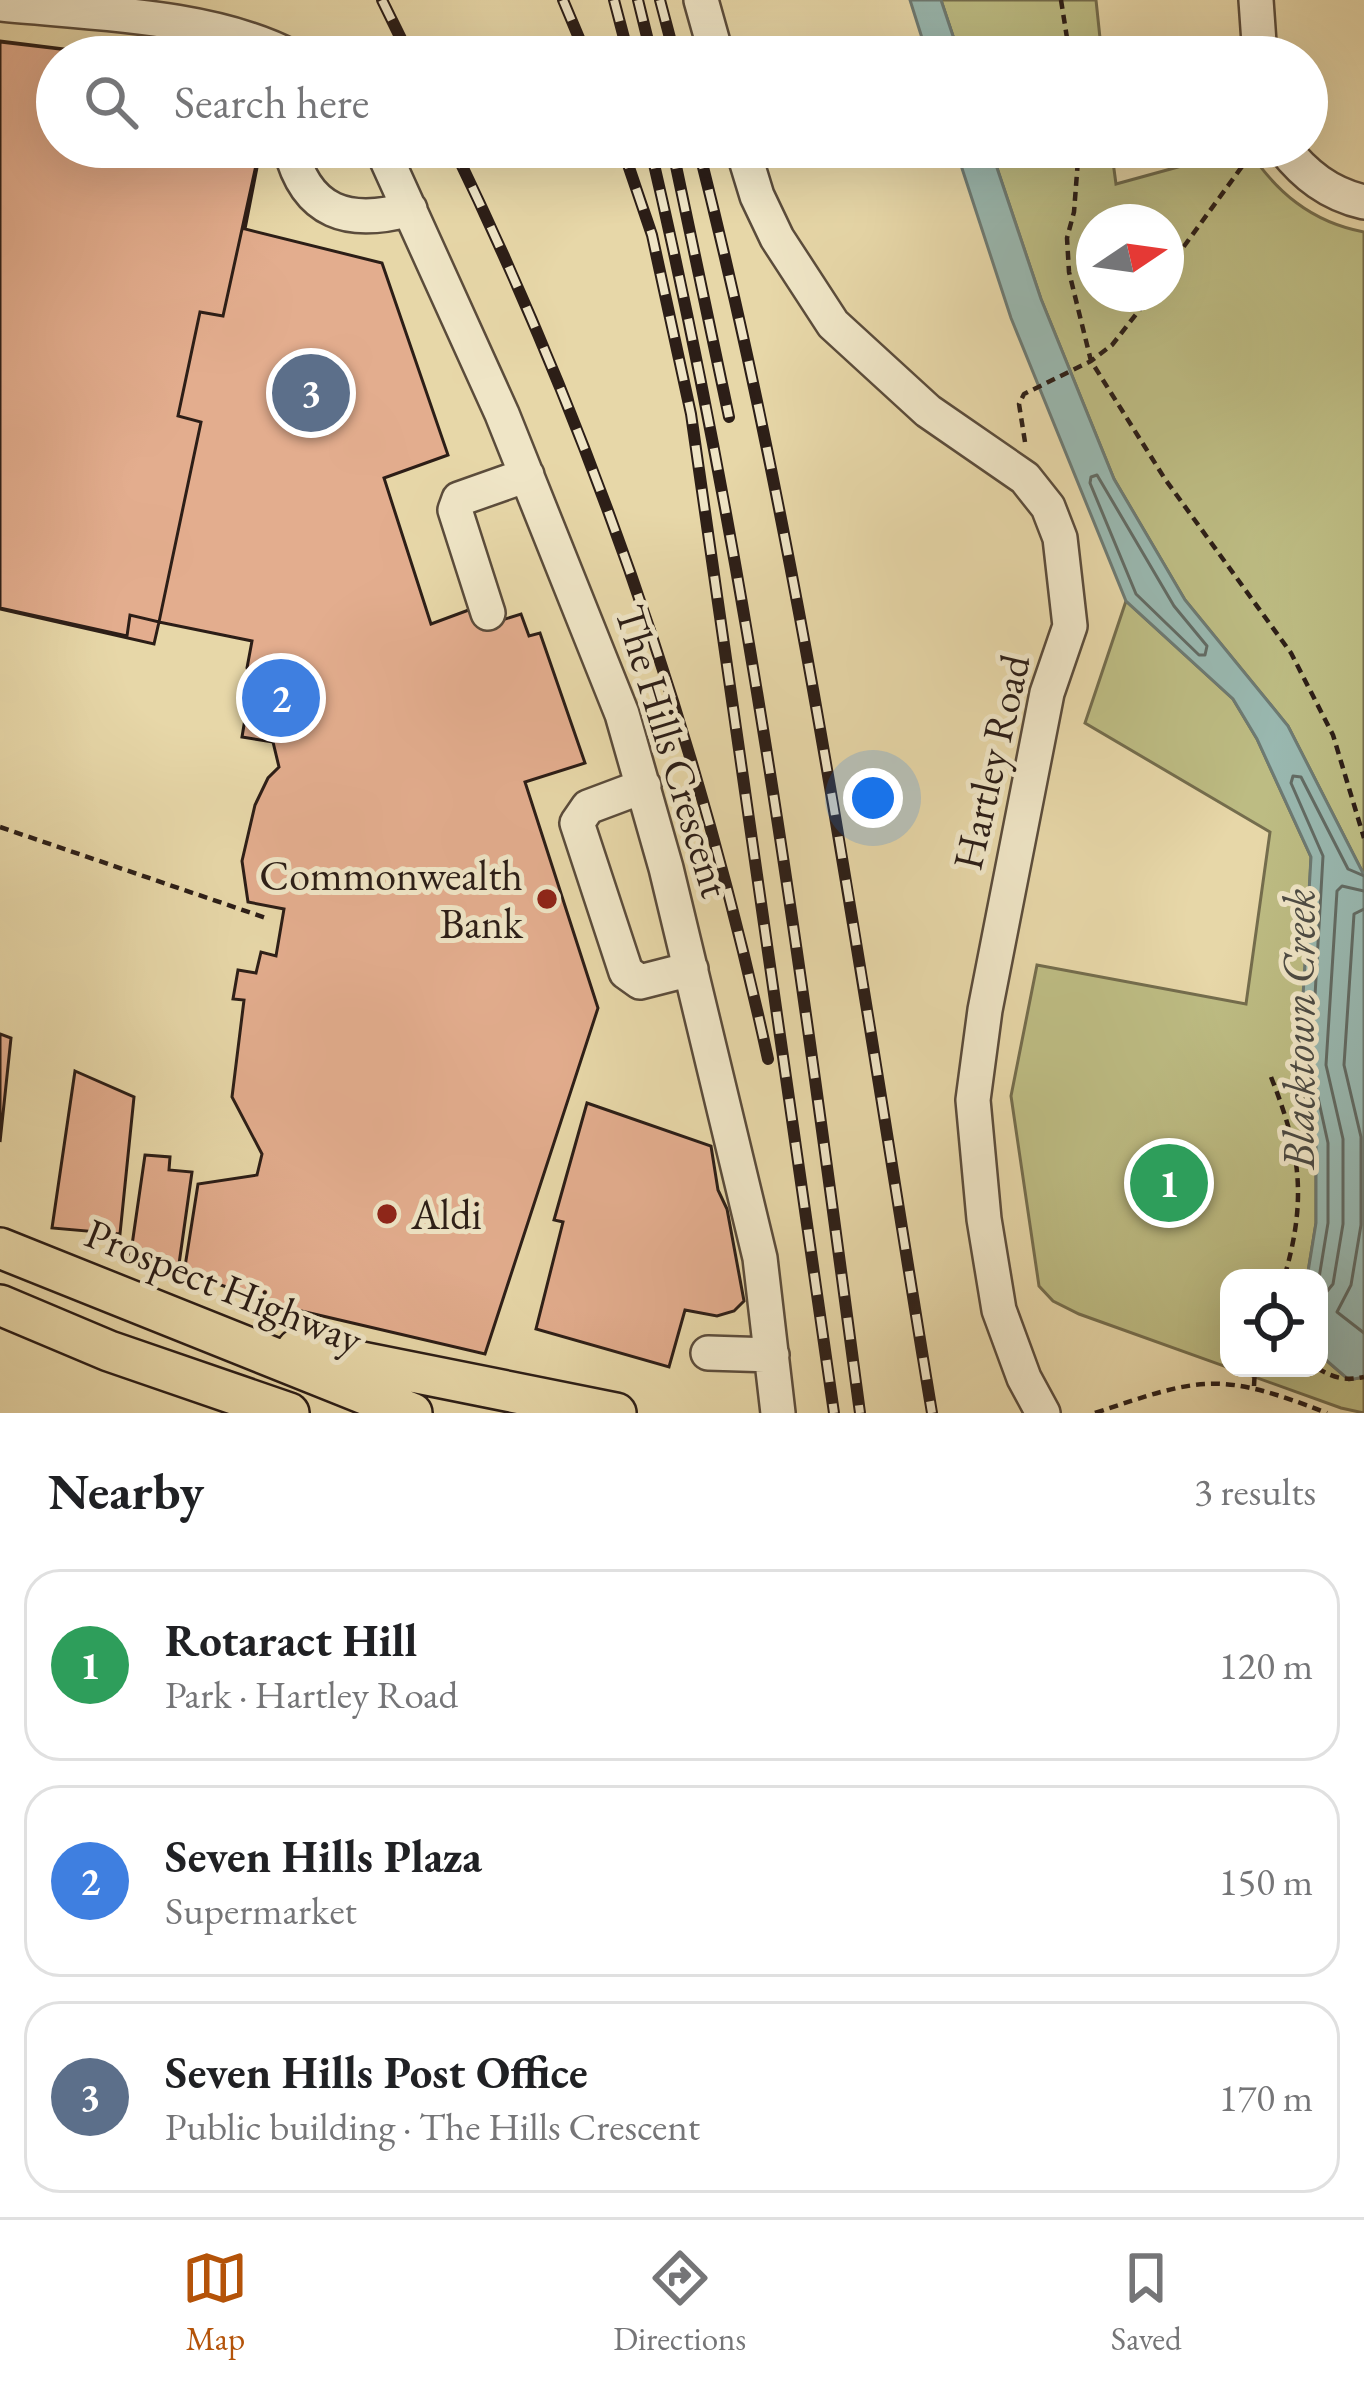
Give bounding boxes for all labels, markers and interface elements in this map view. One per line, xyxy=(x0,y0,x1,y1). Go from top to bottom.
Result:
search box xyxy=(36,36,1328,168)
icon: search xyxy=(78,69,144,135)
text: Search here xyxy=(174,73,369,131)
north arrow xyxy=(1076,204,1184,312)
pin: 3 xyxy=(272,348,350,438)
street label: The Hills Crescent xyxy=(602,598,744,904)
street label: Hartley Road xyxy=(940,648,1043,875)
pin: 2 xyxy=(242,653,320,743)
your location xyxy=(843,768,903,828)
place label: Commonwealth Bank xyxy=(259,848,524,951)
marker: Commonwealth Bank xyxy=(534,886,560,912)
water label: Blacktown Creek xyxy=(1269,889,1327,1170)
pin: 1 xyxy=(1130,1138,1208,1228)
place label: Aldi xyxy=(410,1187,482,1242)
marker: Aldi xyxy=(374,1201,400,1227)
street label: Prospect Highway xyxy=(77,1205,371,1367)
map controls xyxy=(1220,1269,1328,1377)
button: locate xyxy=(1220,1269,1328,1377)
text: Nearby xyxy=(48,1458,204,1524)
text: 3 results xyxy=(1194,1466,1316,1517)
text: Rotaract Hill xyxy=(165,1611,417,1669)
text: 1 xyxy=(80,1640,100,1691)
text: 120 m xyxy=(1219,1640,1313,1691)
text: Park · Hartley Road xyxy=(165,1669,458,1720)
text: Seven Hills Plaza xyxy=(165,1827,482,1885)
text: 2 xyxy=(80,1856,100,1907)
text: 150 m xyxy=(1219,1856,1313,1907)
text: Supermarket xyxy=(165,1885,357,1936)
text: Seven Hills Post Office xyxy=(165,2043,588,2101)
text: 3 xyxy=(80,2072,100,2123)
text: 170 m xyxy=(1219,2072,1313,2123)
text: Public building · The Hills Crescent xyxy=(165,2101,700,2152)
tab: Map xyxy=(182,2245,248,2360)
tab: Directions xyxy=(613,2245,746,2360)
tab: Saved xyxy=(1111,2245,1182,2360)

